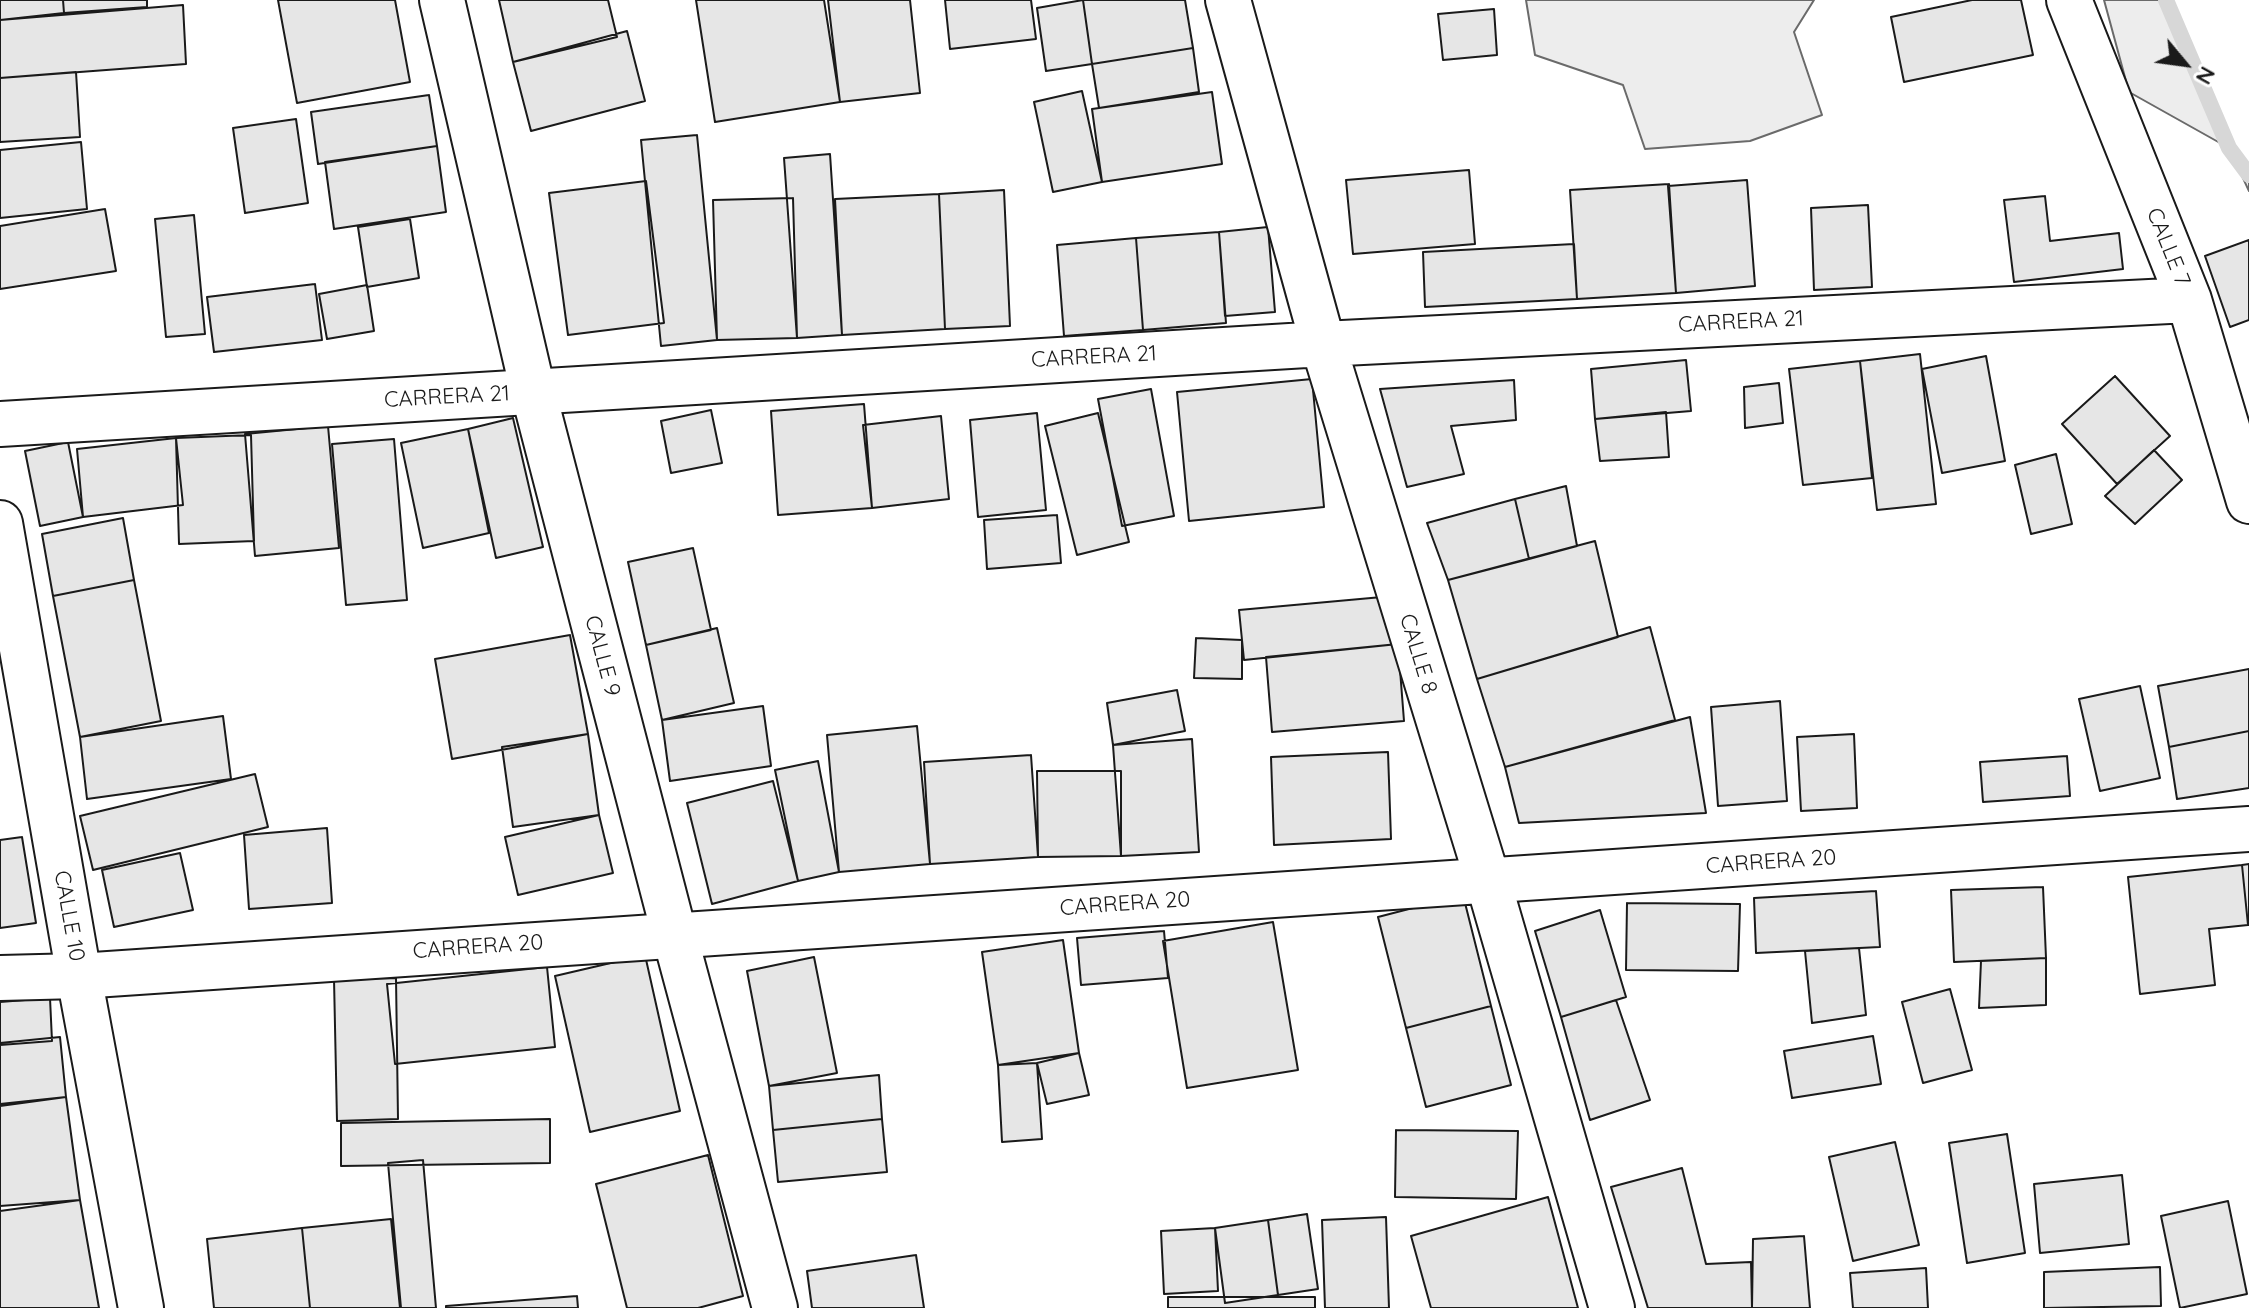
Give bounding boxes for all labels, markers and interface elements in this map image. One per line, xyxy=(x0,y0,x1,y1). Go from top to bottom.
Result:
north arrow xyxy=(2145,24,2225,104)
text: N xyxy=(2190,62,2222,89)
street label: CALLE 7 xyxy=(2140,204,2196,290)
street label: CARRERA 21 xyxy=(1677,306,1805,338)
street label: CARRERA 21 xyxy=(1030,341,1158,373)
street label: CARRERA 21 xyxy=(383,381,511,413)
street label: CALLE 8 xyxy=(1393,611,1443,697)
street label: CALLE 9 xyxy=(579,613,625,699)
street label: CARRERA 20 xyxy=(1705,844,1837,880)
street label: CALLE 10 xyxy=(48,869,90,963)
street label: CARRERA 20 xyxy=(1059,886,1191,922)
street label: CARRERA 20 xyxy=(412,929,544,965)

